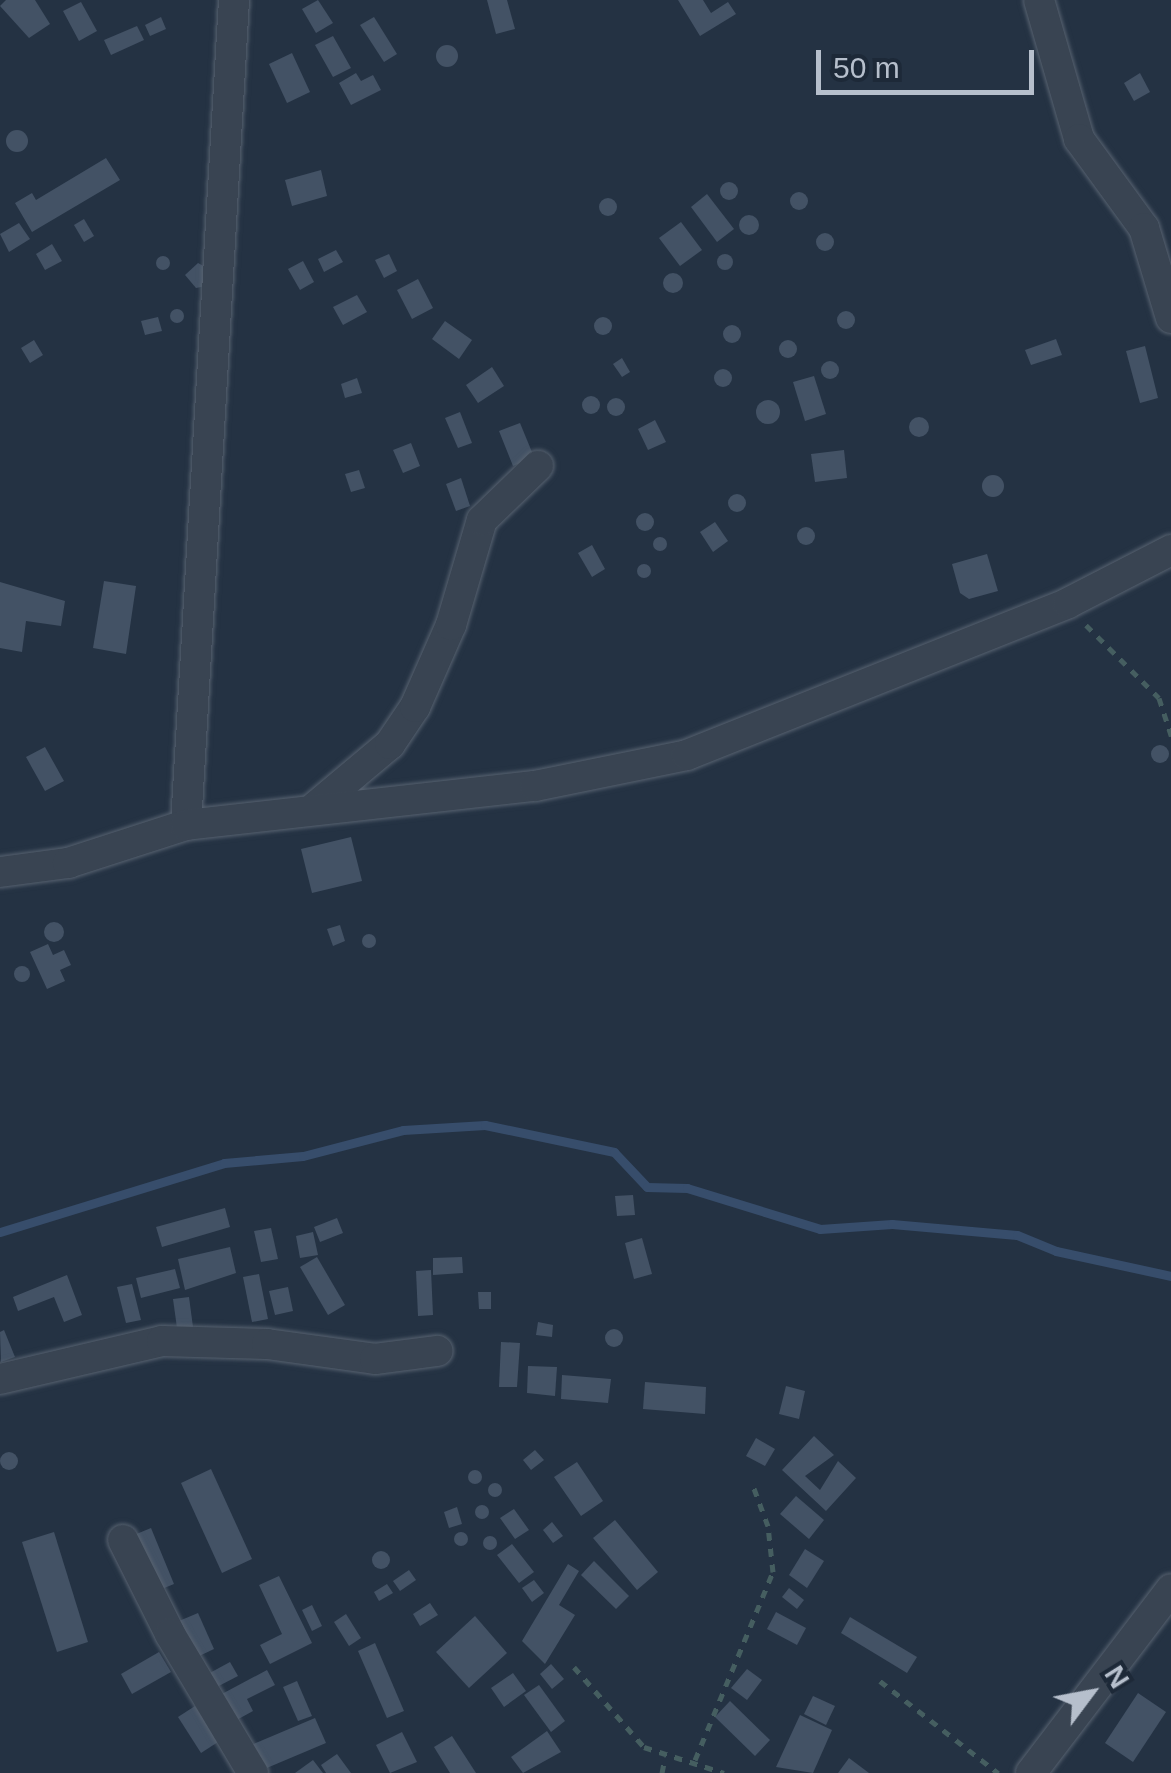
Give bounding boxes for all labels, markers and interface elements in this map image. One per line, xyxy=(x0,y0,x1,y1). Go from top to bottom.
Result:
scale bar xyxy=(821,30,1038,92)
text: 50 m xyxy=(833,51,900,84)
north arrow xyxy=(1041,1643,1141,1743)
text: N xyxy=(1098,1660,1135,1694)

